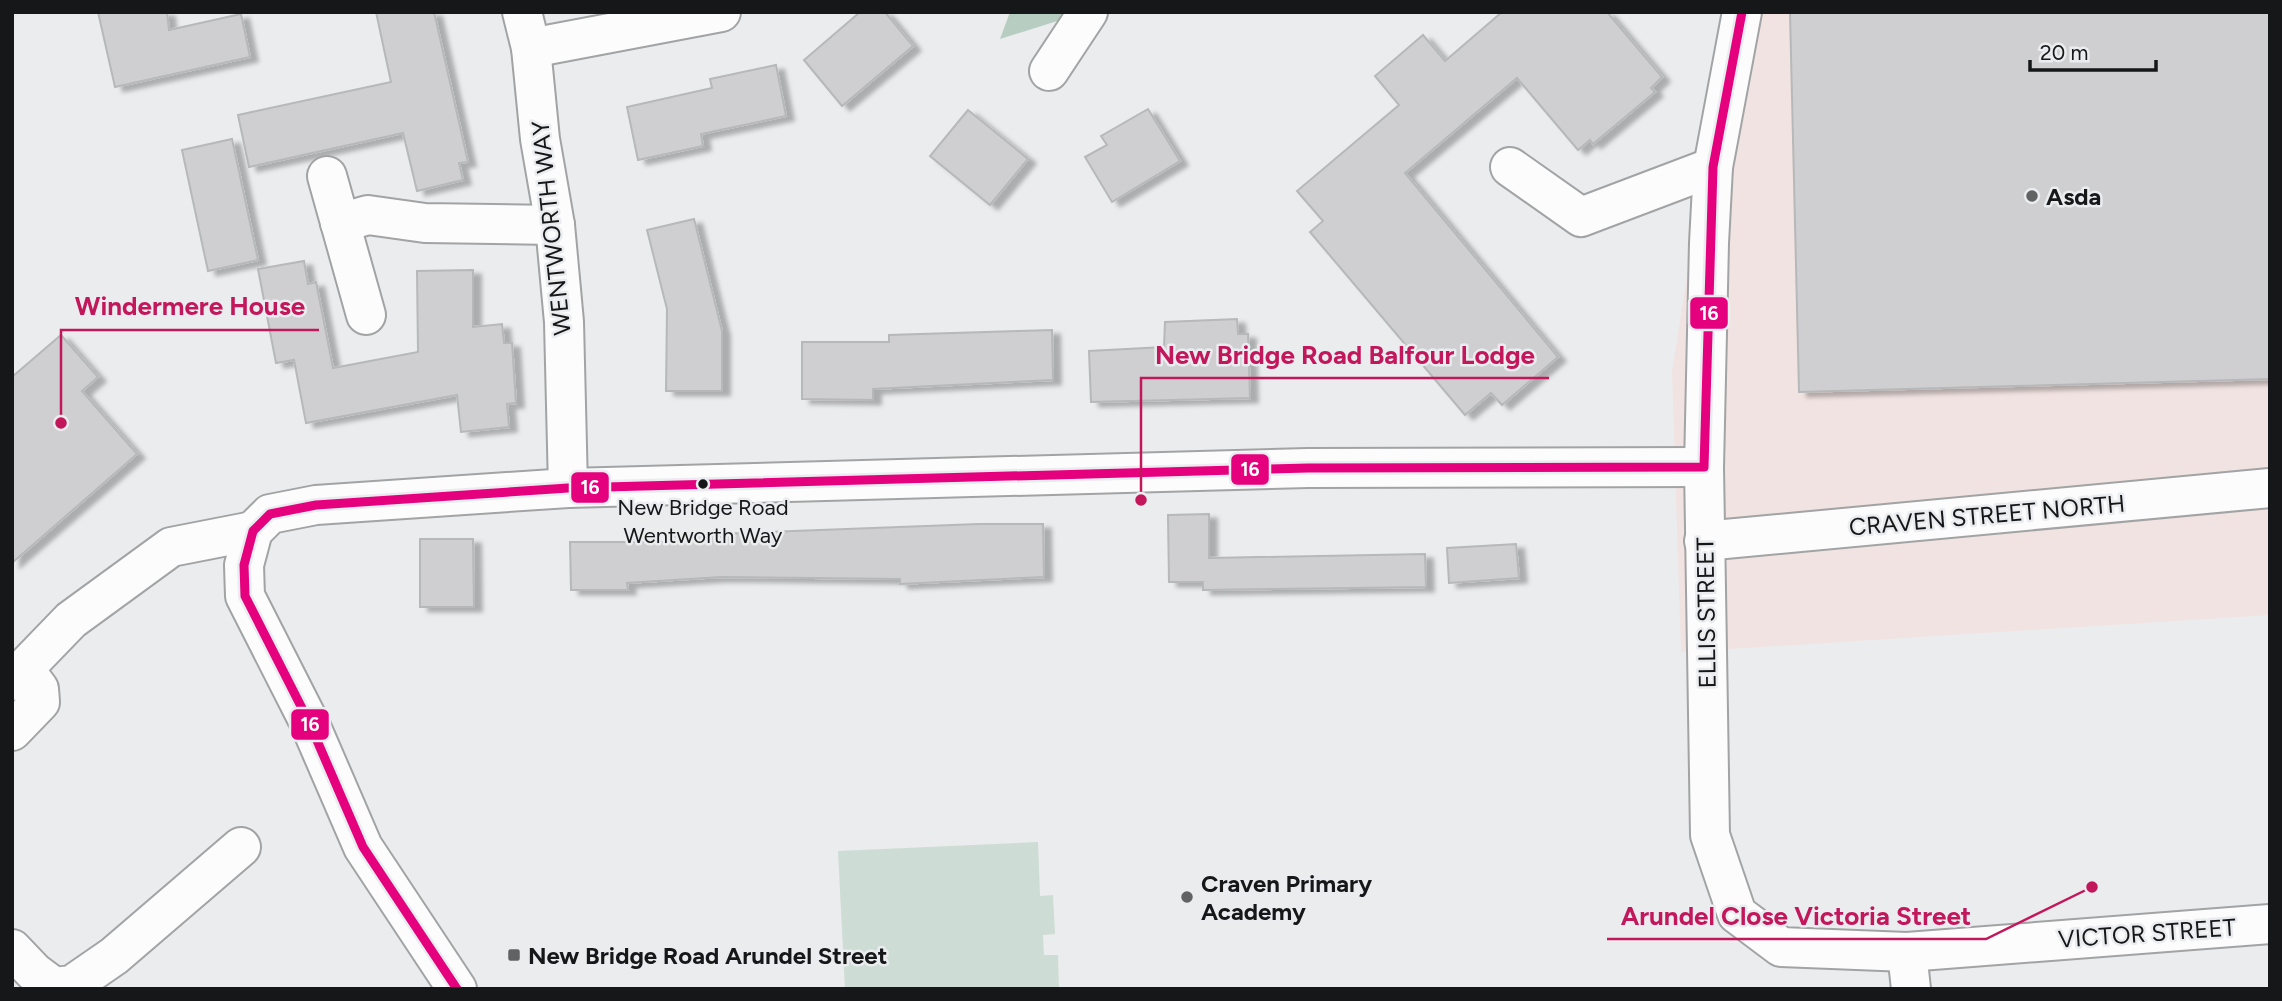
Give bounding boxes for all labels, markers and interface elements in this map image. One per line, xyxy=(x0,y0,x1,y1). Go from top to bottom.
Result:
scale bar xyxy=(2030,28,2156,72)
text: 20 m xyxy=(2040,40,2088,65)
street label: WENTWORTH WAY xyxy=(525,119,577,337)
place label: Asda xyxy=(2046,182,2101,211)
marker: Asda xyxy=(2024,188,2040,204)
callout: Windermere House xyxy=(61,283,319,330)
text: Windermere House xyxy=(75,290,305,322)
line badge: 16 xyxy=(1689,296,1729,330)
text: 16 xyxy=(1699,302,1719,325)
callout: New Bridge Road Balfour Lodge xyxy=(1141,331,1549,378)
text: New Bridge Road Balfour Lodge xyxy=(1155,339,1535,371)
line badge: 16 xyxy=(1230,453,1270,486)
text: 16 xyxy=(1240,458,1260,481)
line badge: 16 xyxy=(570,471,610,504)
text: 16 xyxy=(580,476,600,499)
marker: New Bridge Road Wentworth Way xyxy=(696,477,710,491)
street label: CRAVEN STREET NORTH xyxy=(1848,488,2126,542)
place label: New Bridge Road Wentworth Way xyxy=(617,494,789,549)
street label: ELLIS STREET xyxy=(1690,537,1722,689)
line badge: 16 xyxy=(290,708,330,741)
text: 16 xyxy=(300,713,320,736)
place label: Craven Primary Academy xyxy=(1201,869,1372,926)
marker: Craven Primary Academy xyxy=(1179,889,1195,905)
callout: Arundel Close Victoria Street xyxy=(1607,892,1986,939)
text: Arundel Close Victoria Street xyxy=(1621,900,1971,932)
street label: VICTOR STREET xyxy=(2057,912,2237,954)
place label: New Bridge Road Arundel Street xyxy=(528,941,887,970)
marker: New Bridge Road Arundel Street xyxy=(506,947,522,963)

